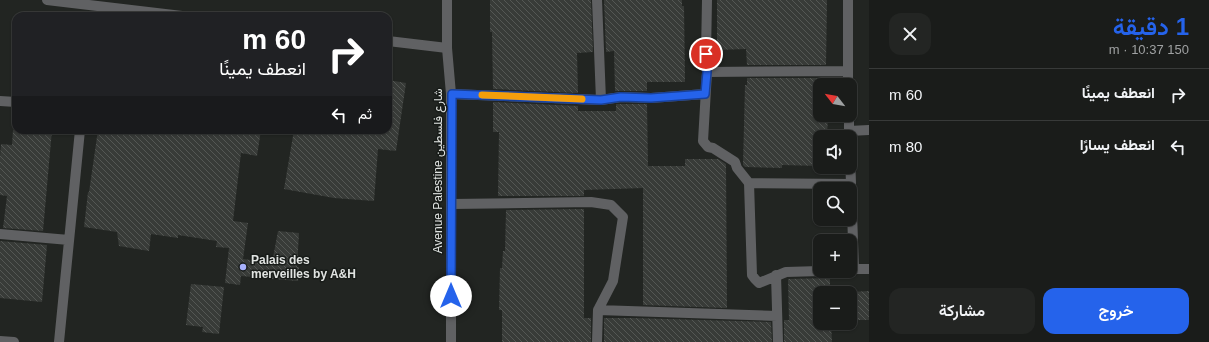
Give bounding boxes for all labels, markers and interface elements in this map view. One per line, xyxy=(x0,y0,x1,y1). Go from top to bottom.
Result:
button: close xyxy=(889,13,931,55)
text: 1 دقيقة xyxy=(1113,13,1189,40)
text: 60 m xyxy=(242,24,306,55)
icon: right xyxy=(320,28,372,80)
pin xyxy=(689,37,723,71)
text: 150 m · 10:37 xyxy=(1109,42,1189,57)
icon: arrive xyxy=(695,43,717,65)
text: انعطف يمينًا xyxy=(219,59,306,79)
north arrow xyxy=(813,78,857,122)
map controls xyxy=(813,78,857,330)
text: انعطف يمينًا xyxy=(1082,84,1155,101)
icon: right xyxy=(1167,84,1189,106)
text: 60 m xyxy=(889,86,922,103)
street label: Avenue Palestine شارع فلسطين xyxy=(431,89,447,253)
icon: left xyxy=(328,104,350,126)
text: ثم xyxy=(358,105,372,122)
button: sound xyxy=(813,130,857,174)
text: انعطف يسارًا xyxy=(1080,136,1155,153)
icon: left xyxy=(1167,136,1189,158)
text: 80 m xyxy=(889,138,922,155)
button: search xyxy=(813,182,857,226)
button: + xyxy=(813,234,857,278)
place label: Palais des merveilles by A&H xyxy=(251,253,356,281)
marker: Palais des merveilles by A&H xyxy=(238,262,248,272)
position arrow xyxy=(430,275,472,317)
button: − xyxy=(813,286,857,330)
button: مشاركة xyxy=(889,288,1035,334)
button: خروج xyxy=(1043,288,1189,334)

